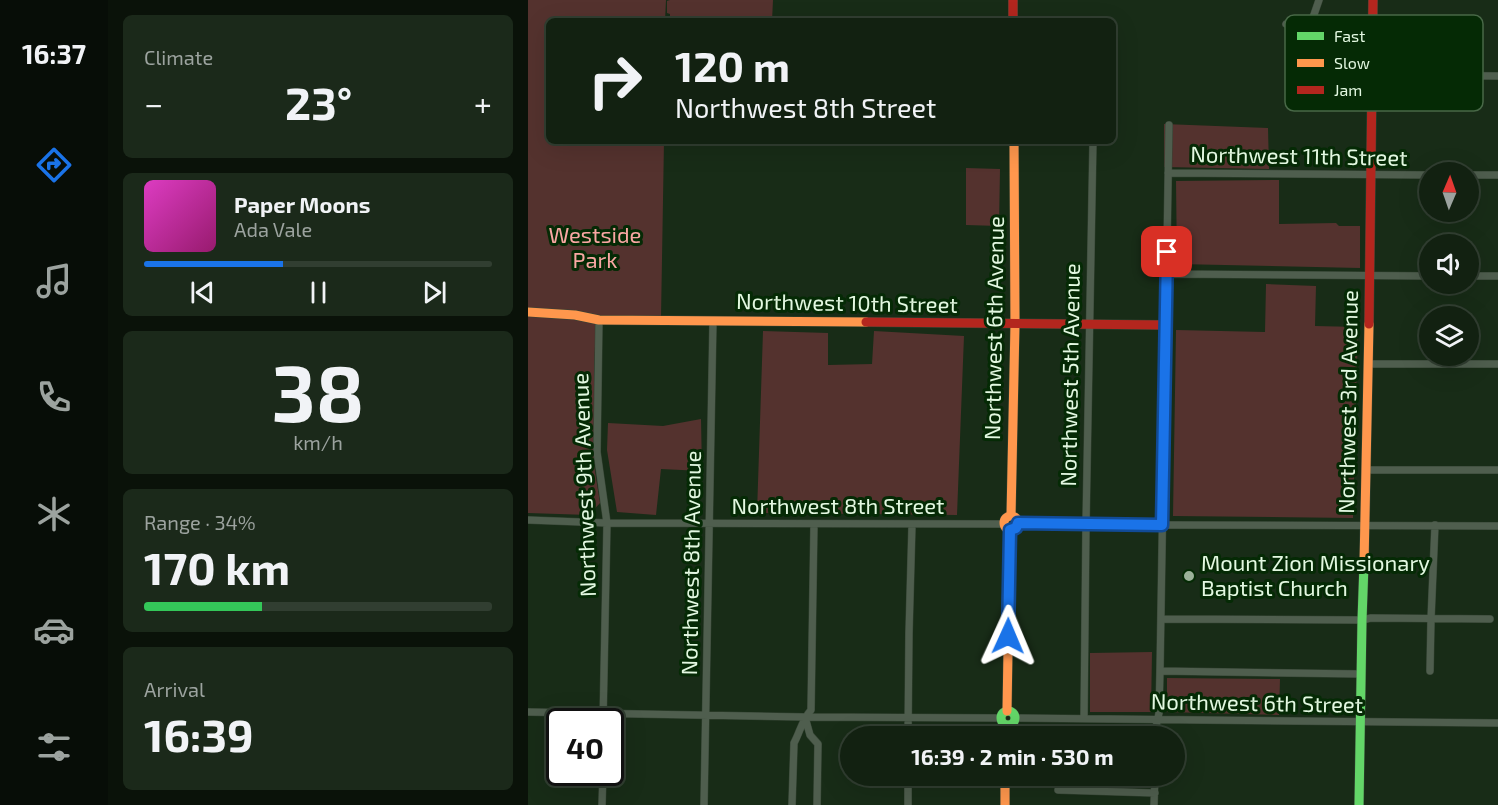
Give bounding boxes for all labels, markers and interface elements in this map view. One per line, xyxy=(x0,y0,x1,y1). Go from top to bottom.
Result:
legend xyxy=(1285,15,1483,111)
text: Fast xyxy=(1334,26,1365,45)
text: 16:37 xyxy=(22,37,86,69)
text: 120 m xyxy=(675,40,790,90)
icon: right xyxy=(576,42,654,120)
text: Climate xyxy=(144,45,213,69)
text: Slow xyxy=(1334,53,1370,72)
text: 23° xyxy=(285,75,352,129)
text: Jam xyxy=(1334,80,1362,99)
text: − xyxy=(144,83,163,123)
text: + xyxy=(474,83,492,123)
text: Northwest 8th Street xyxy=(675,91,936,123)
street label: Northwest 11th Street xyxy=(1190,140,1408,170)
icon: directions xyxy=(33,144,75,186)
north arrow xyxy=(1419,162,1479,222)
map controls xyxy=(1419,162,1479,366)
text: Paper Moons xyxy=(234,191,370,217)
street label: Northwest 6th Avenue xyxy=(978,216,1008,440)
text: Ada Vale xyxy=(234,217,312,241)
park label: Westside Park xyxy=(549,221,641,272)
pin xyxy=(1141,226,1192,277)
button: sound xyxy=(1419,234,1479,294)
icon: arrive xyxy=(1150,235,1183,268)
icon: music xyxy=(33,260,75,302)
street label: Northwest 5th Avenue xyxy=(1054,263,1084,487)
icon: previous xyxy=(186,276,219,309)
icon: pause xyxy=(302,276,335,309)
icon: next xyxy=(418,276,451,309)
street label: Northwest 10th Street xyxy=(736,287,958,317)
street label: Northwest 3rd Avenue xyxy=(1332,290,1362,514)
button: layers xyxy=(1419,306,1479,366)
text: 38 xyxy=(272,344,364,438)
street label: Northwest 9th Avenue xyxy=(566,373,600,598)
icon: phone xyxy=(33,376,75,418)
text: km/h xyxy=(293,430,343,454)
street label: Northwest 8th Avenue xyxy=(675,450,705,676)
street label: Northwest 8th Street xyxy=(732,492,944,518)
icon: climate xyxy=(33,493,75,535)
text: Range · 34% xyxy=(144,510,256,534)
text: 170 km xyxy=(144,540,290,594)
place label: Mount Zion Missionary Baptist Church xyxy=(1201,549,1430,600)
marker: Mount Zion Missionary Baptist Church xyxy=(1182,569,1196,583)
position arrow xyxy=(976,604,1040,668)
icon: car xyxy=(33,609,75,651)
text: Arrival xyxy=(144,677,205,701)
street label: Northwest 6th Street xyxy=(1151,687,1363,717)
text: 16:39 xyxy=(144,707,254,761)
speed limit sign: 40 xyxy=(546,708,624,786)
icon: filters xyxy=(33,726,75,768)
text: 16:39 · 2 min · 530 m xyxy=(911,743,1114,769)

